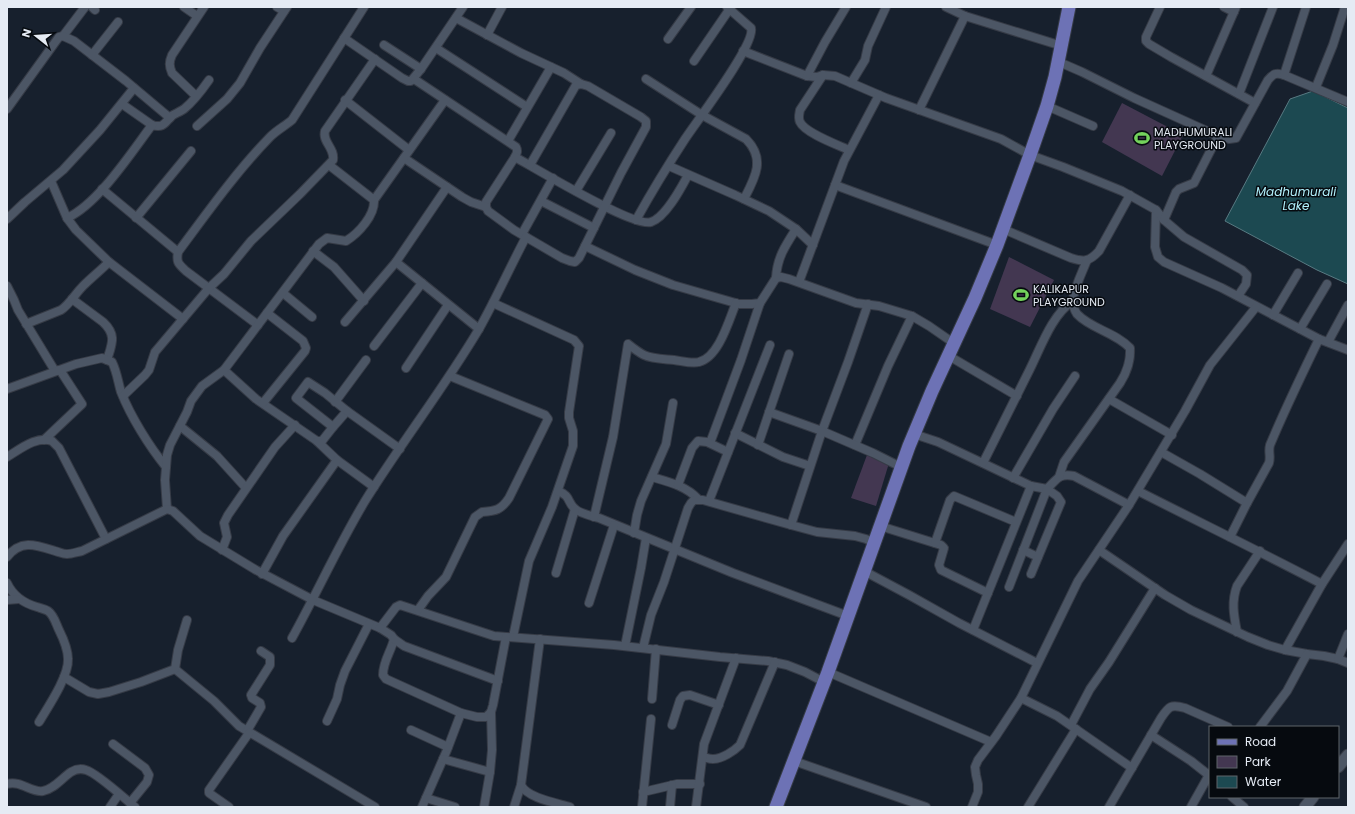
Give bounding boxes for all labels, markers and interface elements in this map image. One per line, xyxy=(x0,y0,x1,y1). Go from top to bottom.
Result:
north arrow xyxy=(16,16,56,56)
text: N xyxy=(18,27,35,39)
place label: MADHUMURALI PLAYGROUND xyxy=(1154,124,1232,153)
sports icon: MADHUMURALI PLAYGROUND xyxy=(1133,129,1151,147)
water label: Madhumurali Lake xyxy=(1256,183,1337,214)
place label: KALIKAPUR PLAYGROUND xyxy=(1033,281,1105,310)
sports icon: KALIKAPUR PLAYGROUND xyxy=(1012,286,1030,304)
legend xyxy=(1209,726,1339,798)
text: Road xyxy=(1245,733,1276,750)
text: Park xyxy=(1245,753,1272,770)
text: Water xyxy=(1245,773,1282,790)

